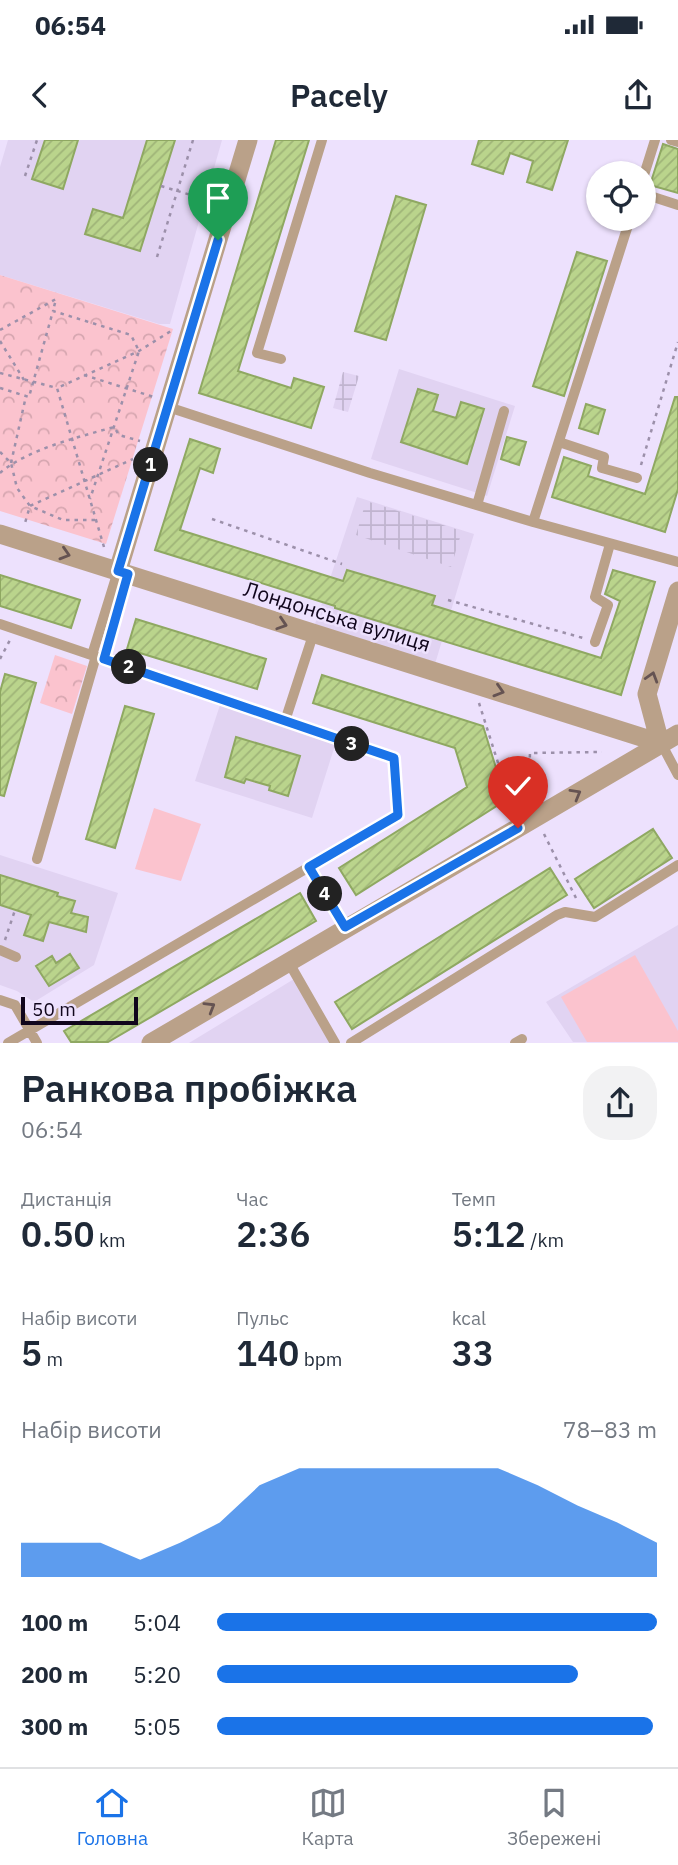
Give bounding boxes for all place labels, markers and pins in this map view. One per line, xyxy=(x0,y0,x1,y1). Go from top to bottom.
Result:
pin xyxy=(188,168,248,240)
pin: 1 xyxy=(134,448,168,482)
pin: 2 xyxy=(111,650,146,684)
pin: 3 xyxy=(334,726,370,762)
pin xyxy=(488,756,548,828)
pin: 4 xyxy=(308,876,342,912)

